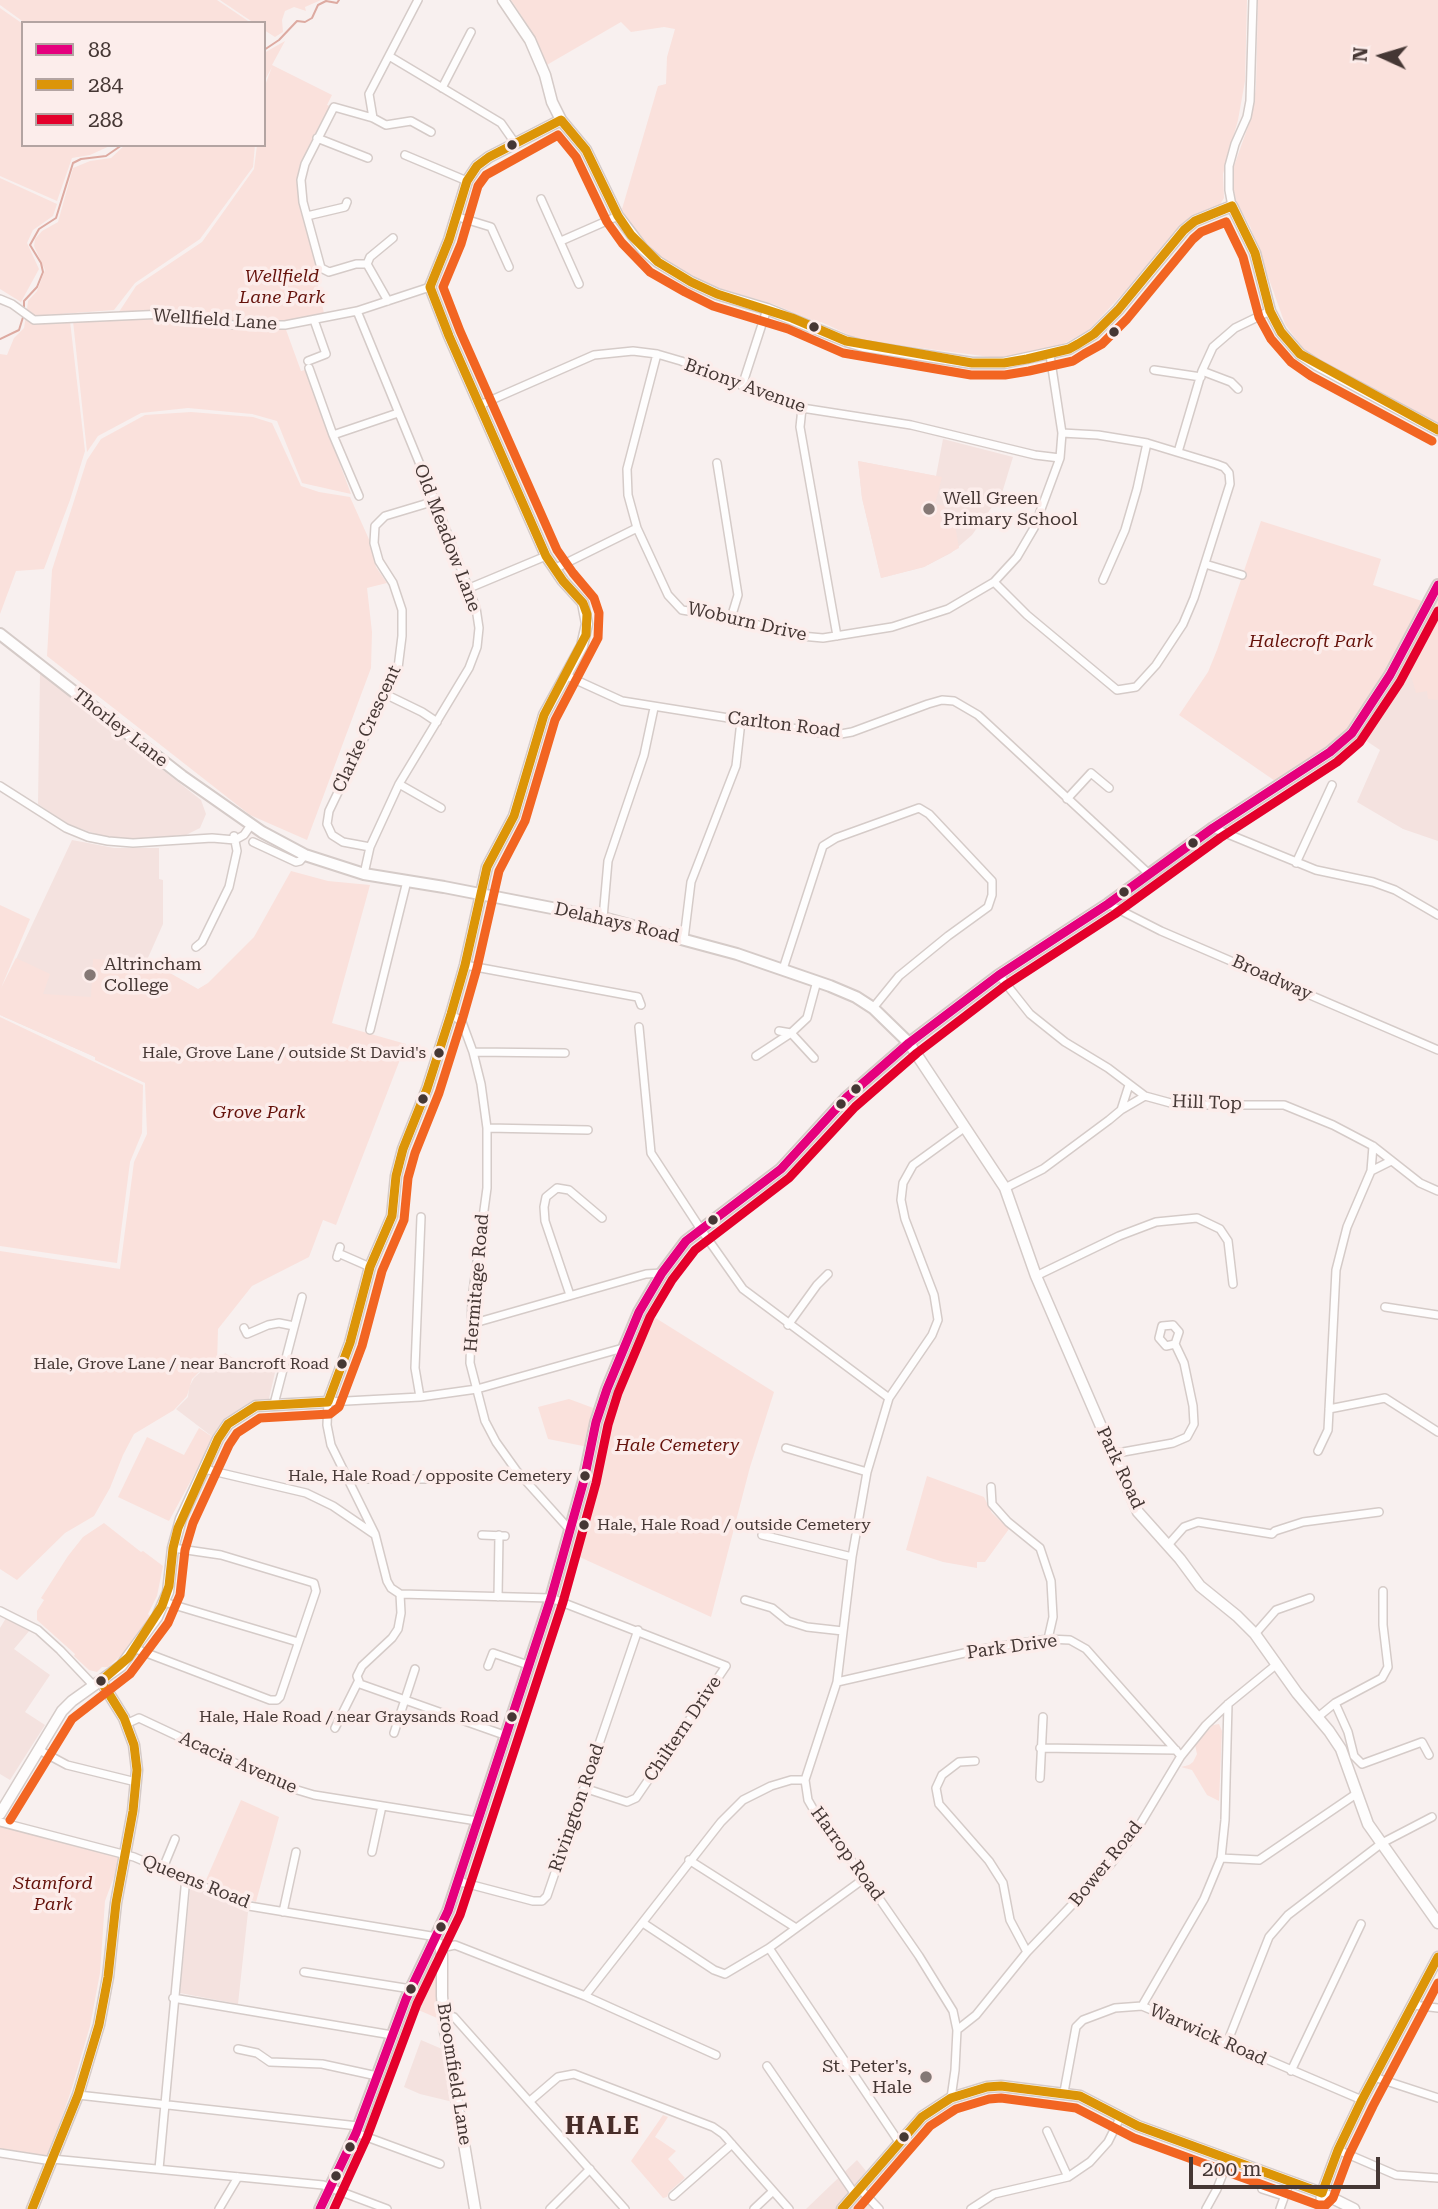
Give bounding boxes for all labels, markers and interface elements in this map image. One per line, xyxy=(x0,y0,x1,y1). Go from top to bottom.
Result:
legend xyxy=(21,21,266,147)
north arrow xyxy=(1347,21,1417,91)
text: 88 xyxy=(88,38,112,62)
text: N xyxy=(1349,46,1373,63)
text: 284 xyxy=(88,73,123,97)
text: 288 xyxy=(88,108,123,132)
unlabelled marker xyxy=(505,138,519,152)
park label: Wellfield Lane Park xyxy=(239,266,325,308)
street label: Wellfield Lane xyxy=(152,305,278,335)
unlabelled marker xyxy=(807,320,821,334)
unlabelled marker xyxy=(1107,325,1121,339)
street label: Briony Avenue xyxy=(681,354,809,418)
street label: Old Meadow Lane xyxy=(409,461,485,615)
place label: Well Green Primary School xyxy=(943,488,1078,530)
marker: Well Green Primary School xyxy=(921,501,937,517)
street label: Woburn Drive xyxy=(685,598,809,646)
park label: Halecroft Park xyxy=(1249,631,1373,653)
street label: Clarke Crescent xyxy=(328,662,406,796)
street label: Thorley Lane xyxy=(68,684,172,772)
street label: Carlton Road xyxy=(726,707,842,743)
unlabelled marker xyxy=(1186,836,1200,850)
unlabelled marker xyxy=(1117,885,1131,899)
street label: Delahays Road xyxy=(552,898,682,948)
street label: Broadway xyxy=(1228,951,1316,1005)
place label: Altrincham College xyxy=(104,954,202,996)
marker: Altrincham College xyxy=(82,967,98,983)
place label: Hale, Grove Lane / outside St David's xyxy=(142,1043,426,1063)
marker: Hale, Grove Lane / outside St David's xyxy=(432,1046,446,1060)
unlabelled marker xyxy=(849,1082,863,1096)
street label: Hill Top xyxy=(1172,1091,1242,1115)
unlabelled marker xyxy=(416,1092,430,1106)
unlabelled marker xyxy=(834,1097,848,1111)
park label: Grove Park xyxy=(212,1102,306,1124)
street label: Hermitage Road xyxy=(460,1213,494,1353)
unlabelled marker xyxy=(706,1213,720,1227)
place label: Hale, Grove Lane / near Bancroft Road xyxy=(34,1354,329,1374)
marker: Hale, Grove Lane / near Bancroft Road xyxy=(335,1357,349,1371)
street label: Park Road xyxy=(1092,1423,1148,1513)
park label: Hale Cemetery xyxy=(615,1435,739,1457)
place label: Hale, Hale Road / opposite Cemetery xyxy=(288,1466,572,1486)
marker: Hale, Hale Road / opposite Cemetery xyxy=(578,1469,592,1483)
place label: Hale, Hale Road / outside Cemetery xyxy=(597,1515,871,1535)
marker: Hale, Hale Road / outside Cemetery xyxy=(577,1518,591,1532)
street label: Park Drive xyxy=(965,1630,1059,1664)
street label: Chiltern Drive xyxy=(640,1672,726,1786)
unlabelled marker xyxy=(94,1674,108,1688)
place label: Hale, Hale Road / near Graysands Road xyxy=(199,1707,499,1727)
marker: Hale, Hale Road / near Graysands Road xyxy=(505,1710,519,1724)
street label: Acacia Avenue xyxy=(176,1727,300,1799)
street label: Rivington Road xyxy=(545,1741,609,1875)
street label: Harrop Road xyxy=(806,1803,888,1905)
street label: Bower Road xyxy=(1065,1817,1147,1911)
street label: Queens Road xyxy=(139,1851,253,1913)
park label: Stamford Park xyxy=(13,1873,93,1916)
unlabelled marker xyxy=(434,1920,448,1934)
unlabelled marker xyxy=(404,1982,418,1996)
street label: Warwick Road xyxy=(1146,2000,1270,2070)
street label: Broomfield Lane xyxy=(432,2001,476,2147)
place label: St. Peter's, Hale xyxy=(822,2056,912,2098)
marker: St. Peter's, Hale xyxy=(918,2069,934,2085)
district label: HALE xyxy=(565,2113,641,2141)
unlabelled marker xyxy=(897,2130,911,2144)
unlabelled marker xyxy=(343,2140,357,2154)
scale bar xyxy=(1193,2142,1384,2186)
text: 200 m xyxy=(1202,2157,1262,2181)
unlabelled marker xyxy=(329,2169,343,2183)

